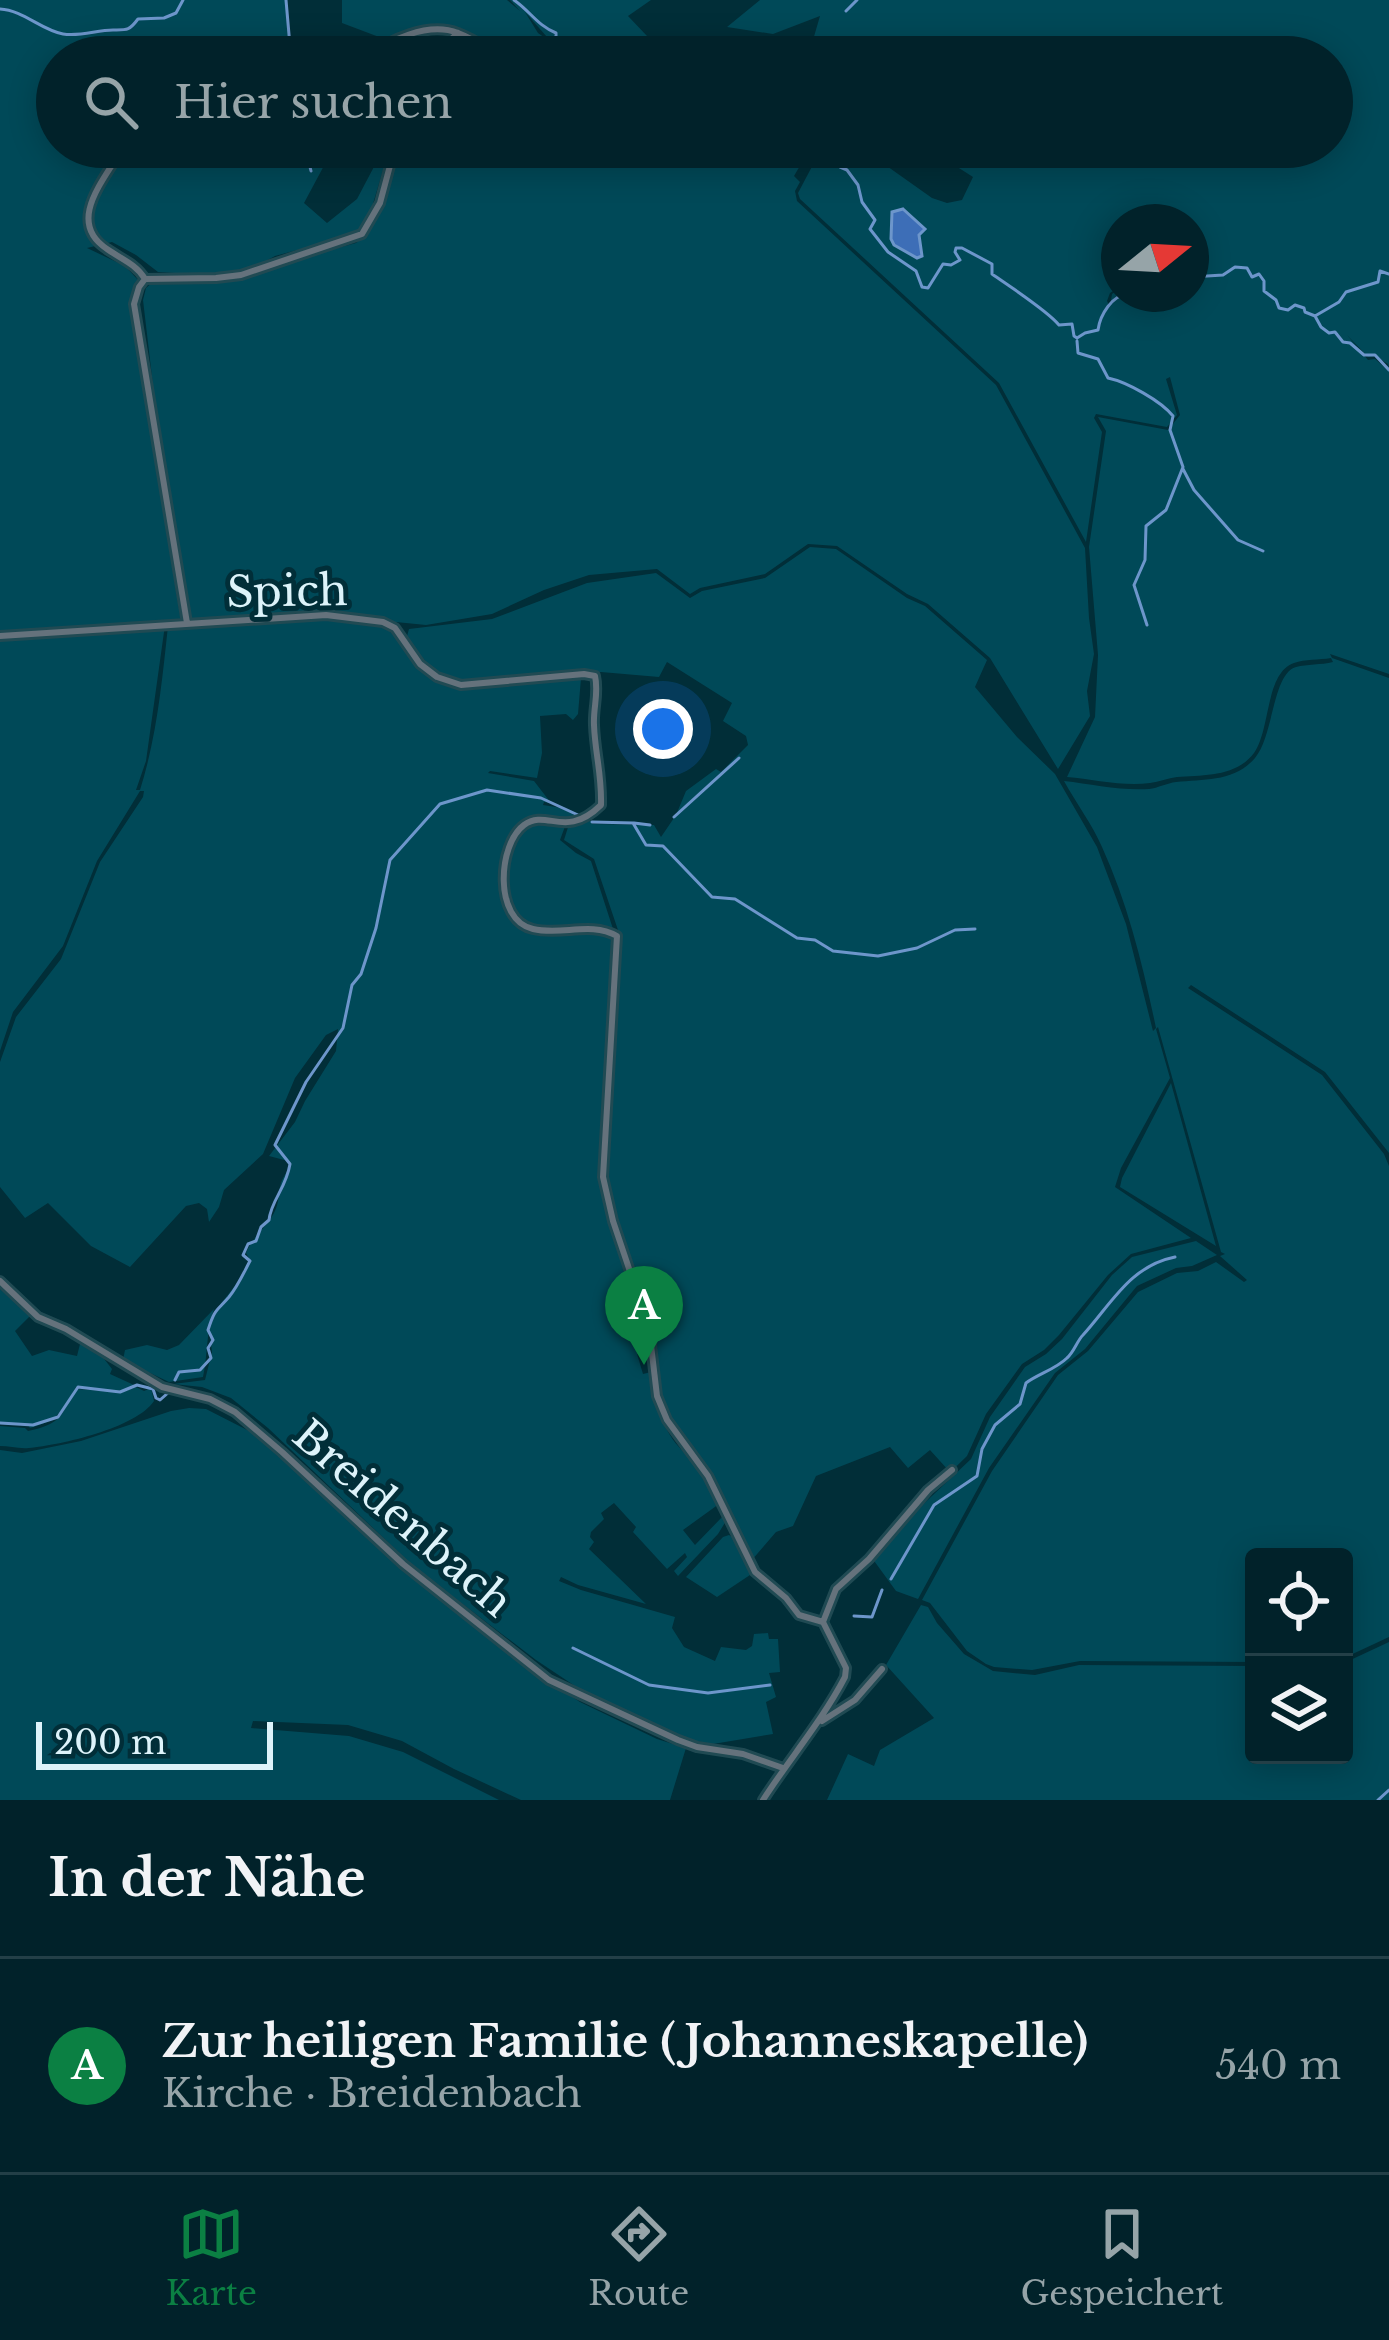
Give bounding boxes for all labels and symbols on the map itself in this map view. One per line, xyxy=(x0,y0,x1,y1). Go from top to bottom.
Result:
north arrow xyxy=(1101,204,1209,312)
street label: Spich xyxy=(226,564,348,618)
your location xyxy=(633,699,693,759)
pin: A xyxy=(605,1266,683,1365)
street label: Breidenbach xyxy=(283,1409,523,1627)
scale bar xyxy=(36,1716,273,1769)

